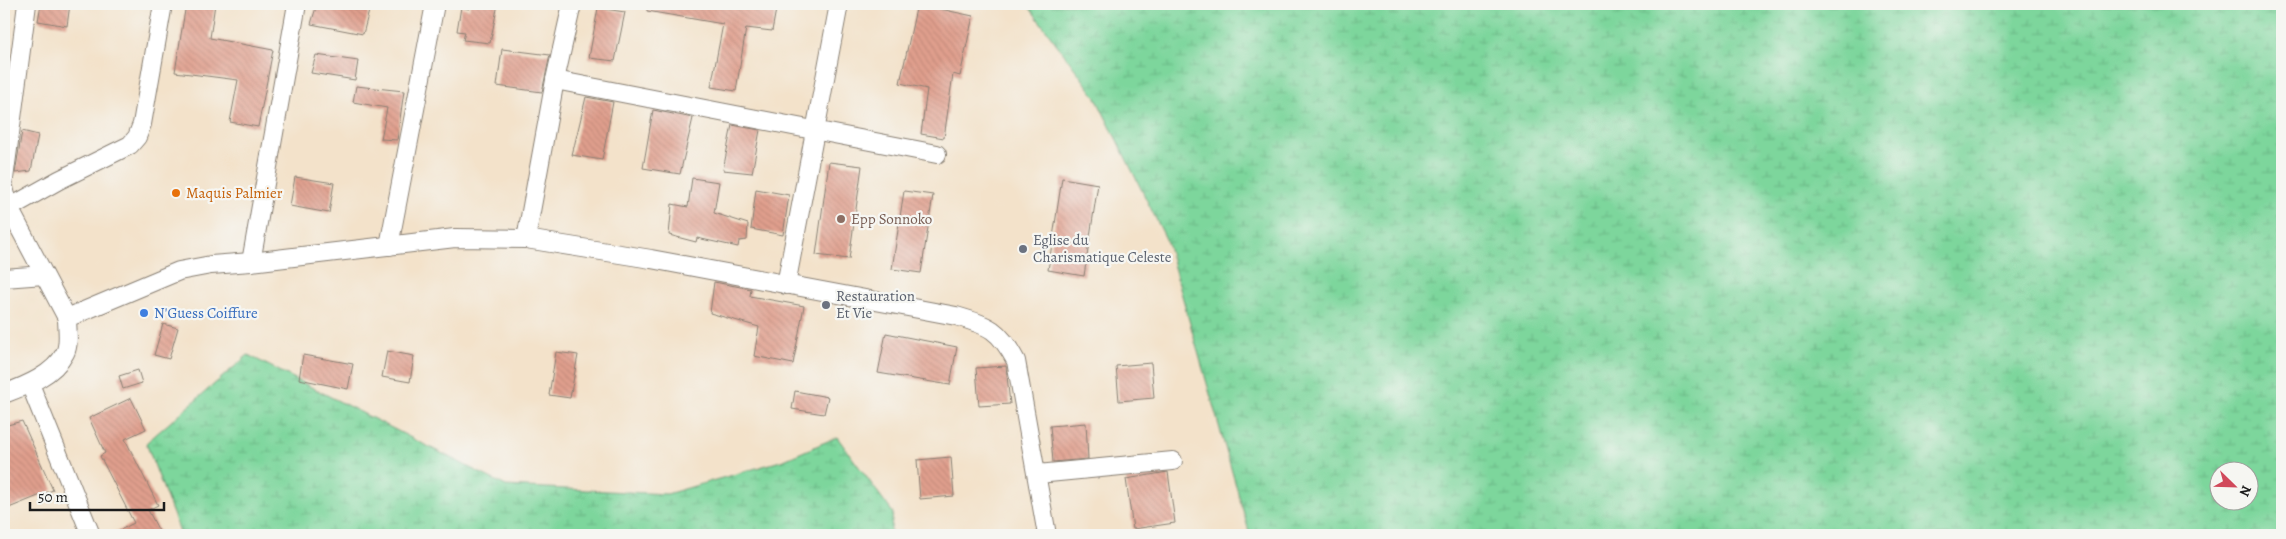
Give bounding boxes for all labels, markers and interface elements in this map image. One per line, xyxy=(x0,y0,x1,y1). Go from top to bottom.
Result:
place label: Maquis Palmier xyxy=(186,183,283,203)
marker: Maquis Palmier xyxy=(170,187,182,199)
place label: Epp Sonnoko xyxy=(851,209,932,229)
marker: Epp Sonnoko xyxy=(835,213,847,225)
place label: Eglise du Charismatique Celeste xyxy=(1033,230,1172,267)
marker: Eglise du Charismatique Celeste xyxy=(1017,243,1029,255)
place label: Restauration Et Vie xyxy=(836,286,915,323)
marker: Restauration Et Vie xyxy=(820,299,832,311)
place label: N'Guess Coiffure xyxy=(154,303,258,323)
marker: N'Guess Coiffure xyxy=(138,307,150,319)
north arrow xyxy=(2208,462,2258,512)
scale bar xyxy=(30,479,164,511)
text: N xyxy=(2235,482,2256,499)
text: 50 m xyxy=(38,487,68,507)

